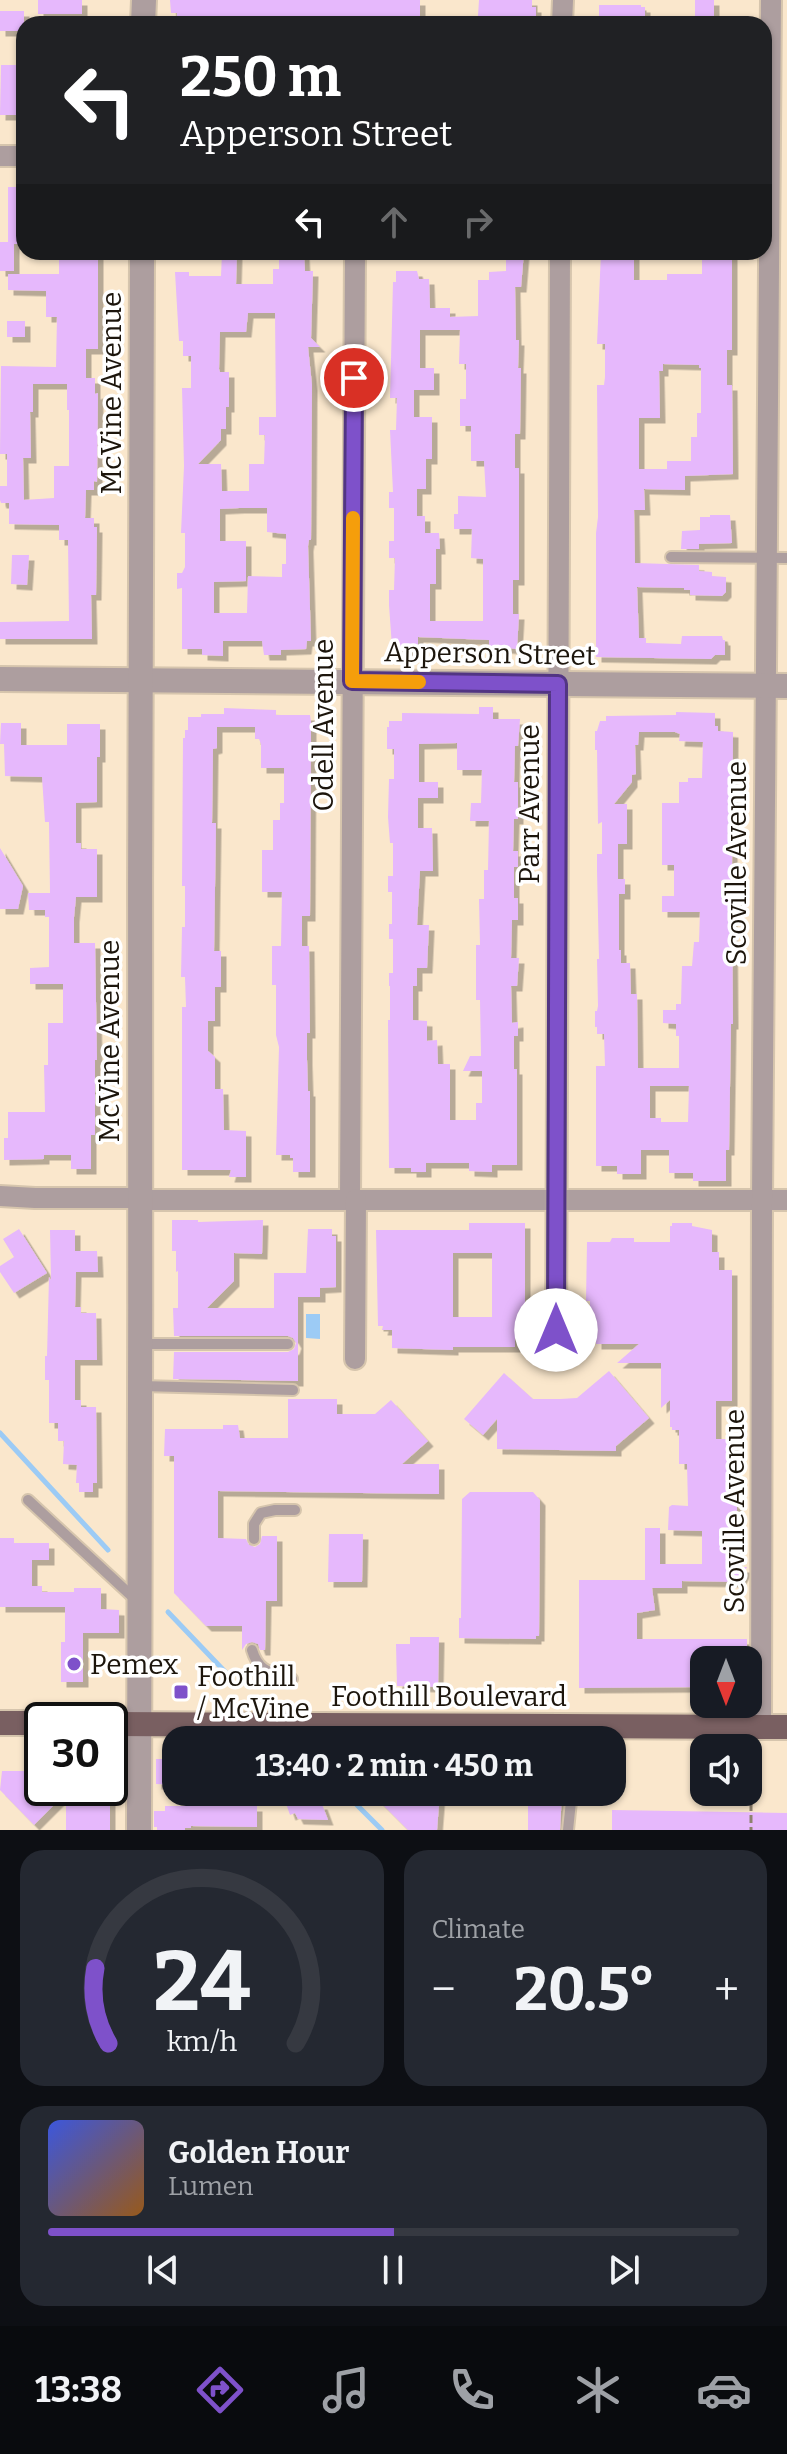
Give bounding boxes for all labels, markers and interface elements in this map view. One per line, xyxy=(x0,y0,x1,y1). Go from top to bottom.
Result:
text: 250 m xyxy=(180,44,341,111)
icon: left xyxy=(48,48,152,152)
text: Apperson Street xyxy=(180,112,452,156)
icon: left xyxy=(288,200,332,244)
icon: ahead xyxy=(372,200,416,244)
icon: right xyxy=(456,200,500,244)
street label: McVine Avenue xyxy=(95,292,128,494)
pin xyxy=(320,344,388,412)
icon: arrive xyxy=(332,356,376,400)
street label: Apperson Street xyxy=(384,635,596,672)
street label: Odell Avenue xyxy=(307,639,340,811)
street label: Parr Avenue xyxy=(513,724,546,884)
street label: Scoville Avenue xyxy=(720,761,753,965)
street label: McVine Avenue xyxy=(93,940,126,1142)
position arrow xyxy=(514,1288,598,1372)
street label: Scoville Avenue xyxy=(718,1409,751,1613)
north arrow xyxy=(690,1646,762,1718)
map controls xyxy=(690,1646,762,1806)
place label: Pemex xyxy=(90,1648,179,1681)
marker: Pemex xyxy=(65,1655,83,1673)
place label: Foothill / McVine xyxy=(197,1660,310,1725)
street label: Foothill Boulevard xyxy=(331,1680,567,1713)
marker: Foothill / McVine xyxy=(172,1683,190,1701)
speed limit sign: 30 xyxy=(24,1702,128,1806)
button: sound xyxy=(690,1734,762,1806)
text: 13:40 · 2 min · 450 m xyxy=(255,1748,533,1784)
text: Climate xyxy=(432,1914,525,1945)
text: 24 xyxy=(153,1932,251,2032)
text: 20.5° xyxy=(514,1954,656,2026)
text: − xyxy=(432,1963,456,2016)
text: + xyxy=(714,1963,739,2016)
text: km/h xyxy=(166,2024,237,2059)
text: Golden Hour xyxy=(168,2135,349,2171)
text: Lumen xyxy=(168,2171,254,2202)
icon: previous xyxy=(141,2248,185,2292)
icon: pause xyxy=(371,2248,415,2292)
icon: next xyxy=(602,2248,646,2292)
icon: directions xyxy=(192,2362,248,2418)
icon: music xyxy=(318,2362,374,2418)
icon: phone xyxy=(444,2362,500,2418)
icon: climate xyxy=(570,2362,626,2418)
icon: car xyxy=(696,2362,752,2418)
text: 13:38 xyxy=(35,2368,122,2412)

